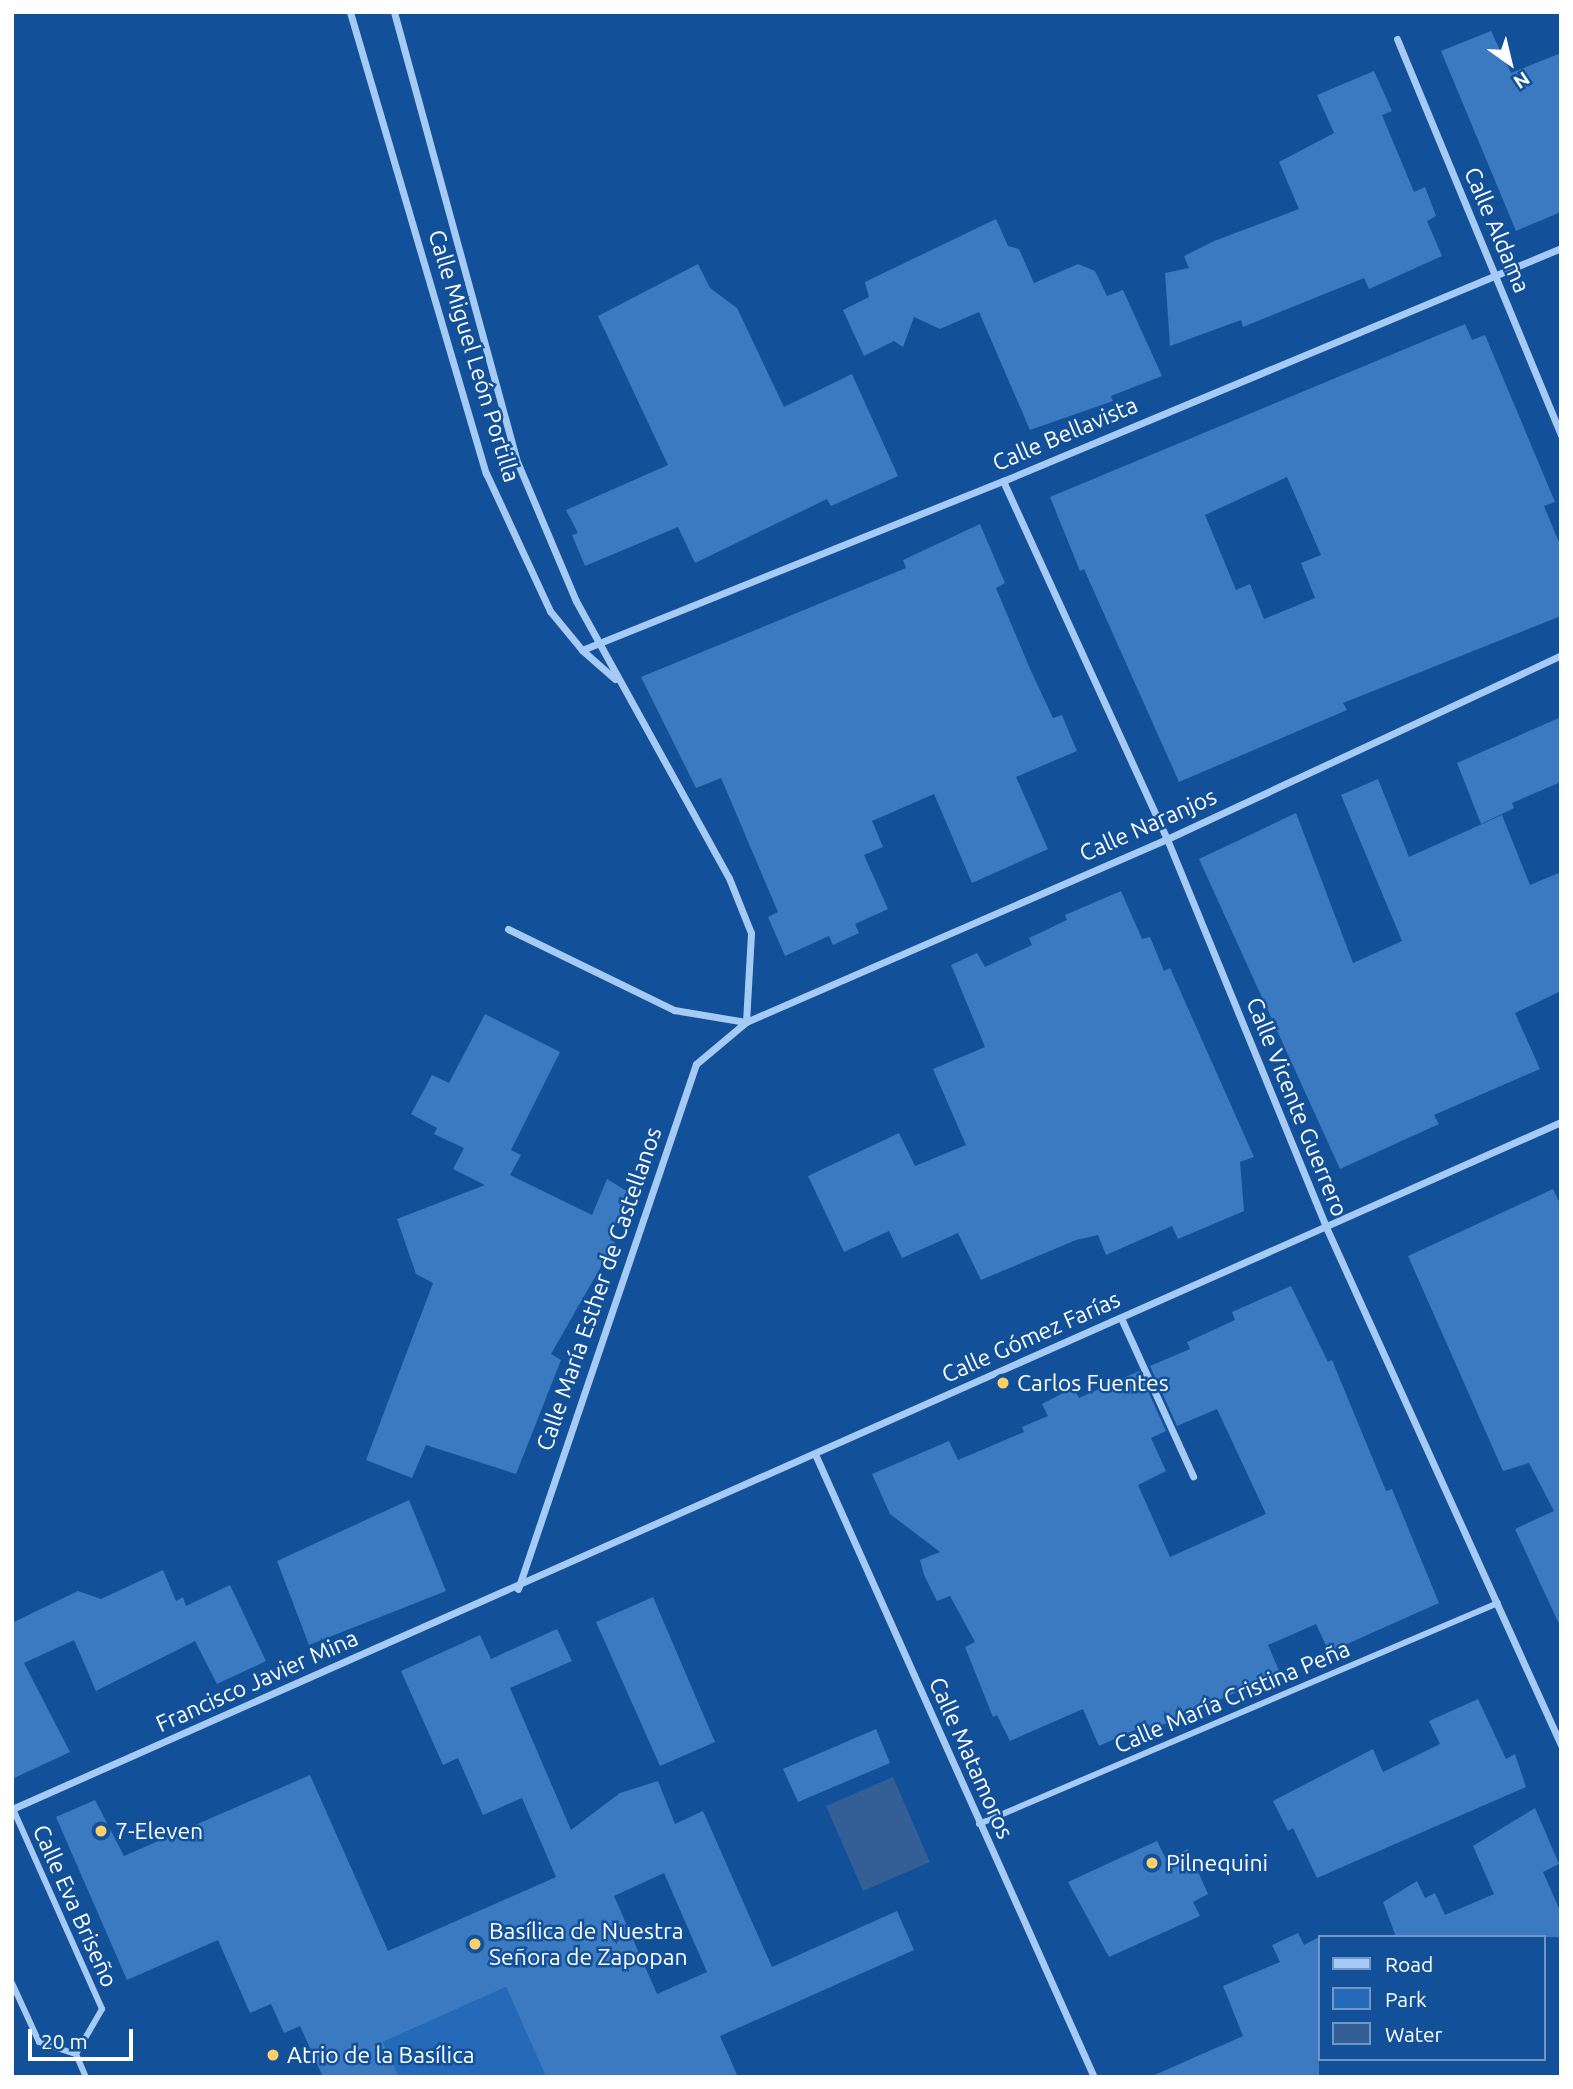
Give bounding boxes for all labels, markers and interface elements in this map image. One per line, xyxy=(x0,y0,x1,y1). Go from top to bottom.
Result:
north arrow xyxy=(1475,28,1545,98)
text: N xyxy=(1510,67,1534,93)
street label: Calle Aldama xyxy=(1458,163,1536,297)
street label: Calle Miguel León Portilla xyxy=(422,227,526,485)
street label: Calle Bellavista xyxy=(988,391,1142,477)
street label: Calle Naranjos xyxy=(1075,783,1221,867)
street label: Calle Vicente Guerrero xyxy=(1240,994,1354,1220)
street label: Calle María Esther de Castellanos xyxy=(531,1124,667,1454)
street label: Calle Gómez Farías xyxy=(938,1285,1124,1389)
place label: Carlos Fuentes xyxy=(1017,1369,1169,1397)
marker: Carlos Fuentes xyxy=(995,1375,1011,1391)
street label: Francisco Javier Mina xyxy=(152,1624,362,1738)
street label: Calle María Cristina Peña xyxy=(1110,1635,1354,1759)
street label: Calle Matamoros xyxy=(923,1673,1019,1843)
place label: 7-Eleven xyxy=(115,1817,203,1845)
street label: Calle Eva Briseño xyxy=(27,1820,123,1992)
marker: 7-Eleven xyxy=(93,1823,109,1839)
place label: Pilnequini xyxy=(1166,1849,1268,1877)
marker: Pilnequini xyxy=(1144,1855,1160,1871)
place label: Basílica de Nuestra Señora de Zapopan xyxy=(489,1917,688,1971)
legend xyxy=(1318,1935,1545,2061)
marker: Basílica de Nuestra Señora de Zapopan xyxy=(467,1936,483,1952)
text: Road xyxy=(1385,1952,1433,1976)
text: Park xyxy=(1385,1987,1427,2011)
scale bar xyxy=(32,2016,136,2060)
text: Water xyxy=(1385,2022,1443,2046)
text: 20 m xyxy=(41,2029,88,2053)
place label: Atrio de la Basílica xyxy=(287,2041,475,2069)
marker: Atrio de la Basílica xyxy=(265,2047,281,2063)

